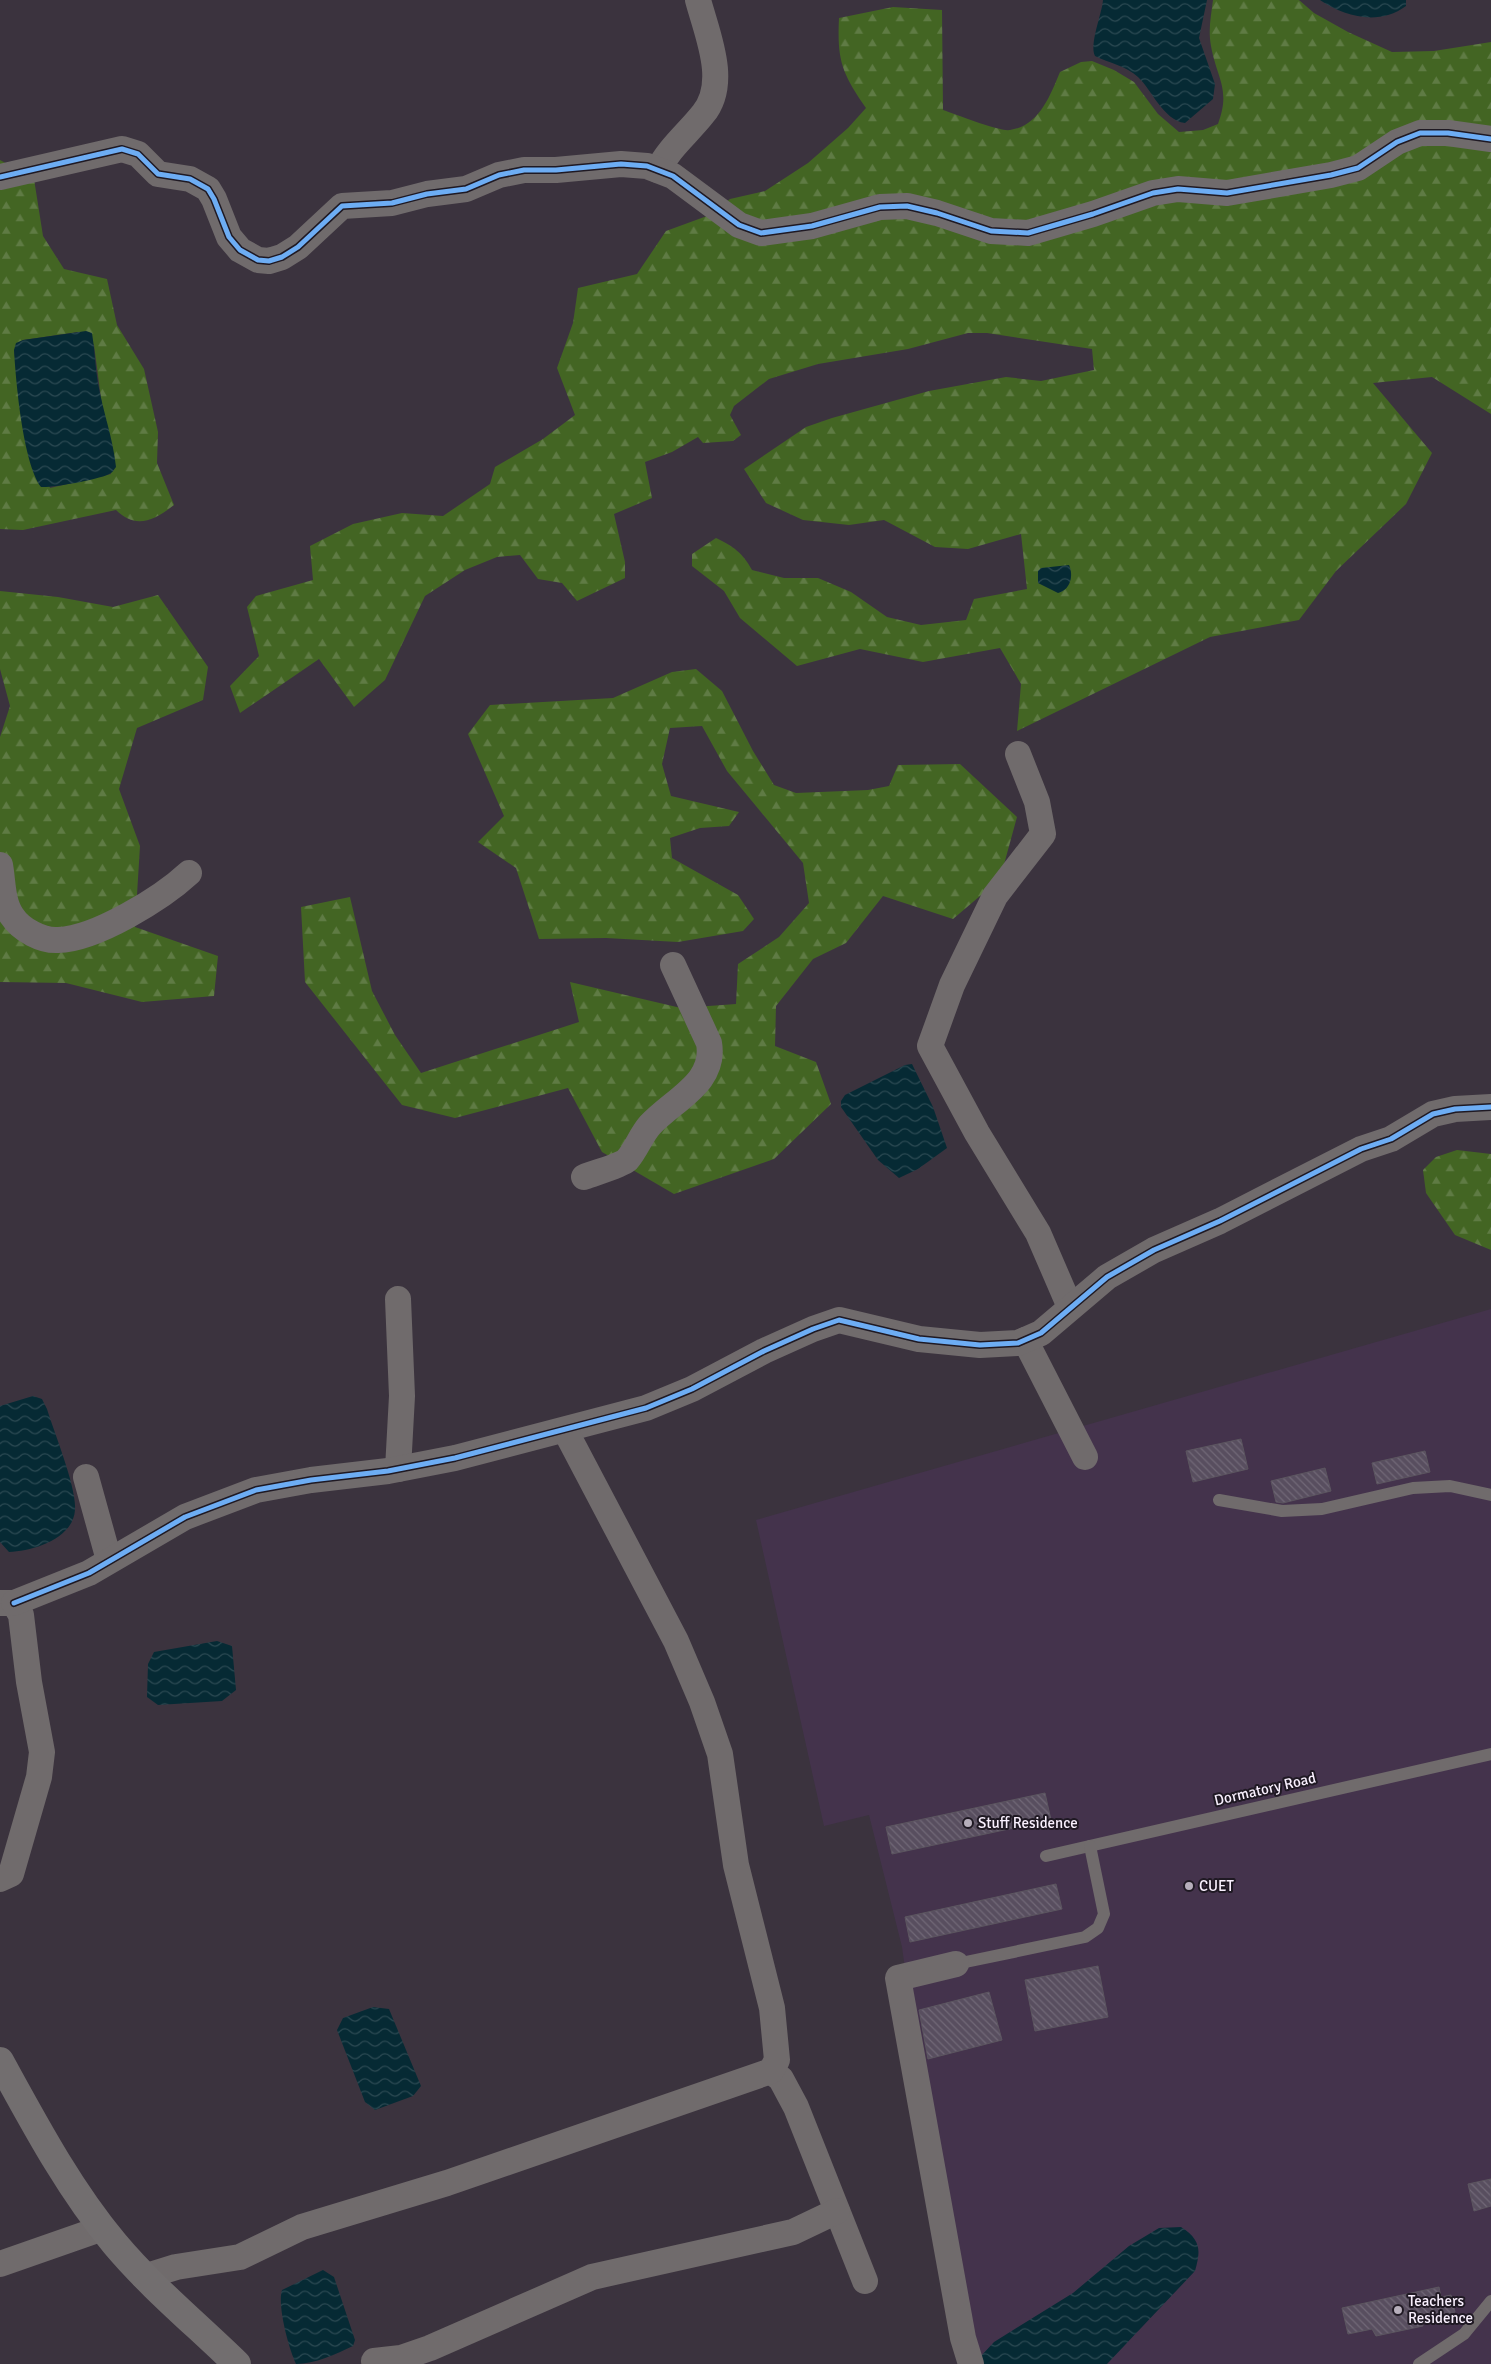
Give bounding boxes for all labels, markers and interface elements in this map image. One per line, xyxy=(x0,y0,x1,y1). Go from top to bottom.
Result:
street label: Dormatory Road xyxy=(1212,1769,1318,1809)
place label: Stuff Residence xyxy=(978,1814,1078,1832)
marker: Stuff Residence xyxy=(962,1817,974,1829)
place label: CUET xyxy=(1199,1877,1235,1895)
marker: CUET xyxy=(1183,1880,1195,1892)
place label: Teachers Residence xyxy=(1408,2292,1473,2327)
marker: Teachers Residence xyxy=(1392,2304,1404,2316)

